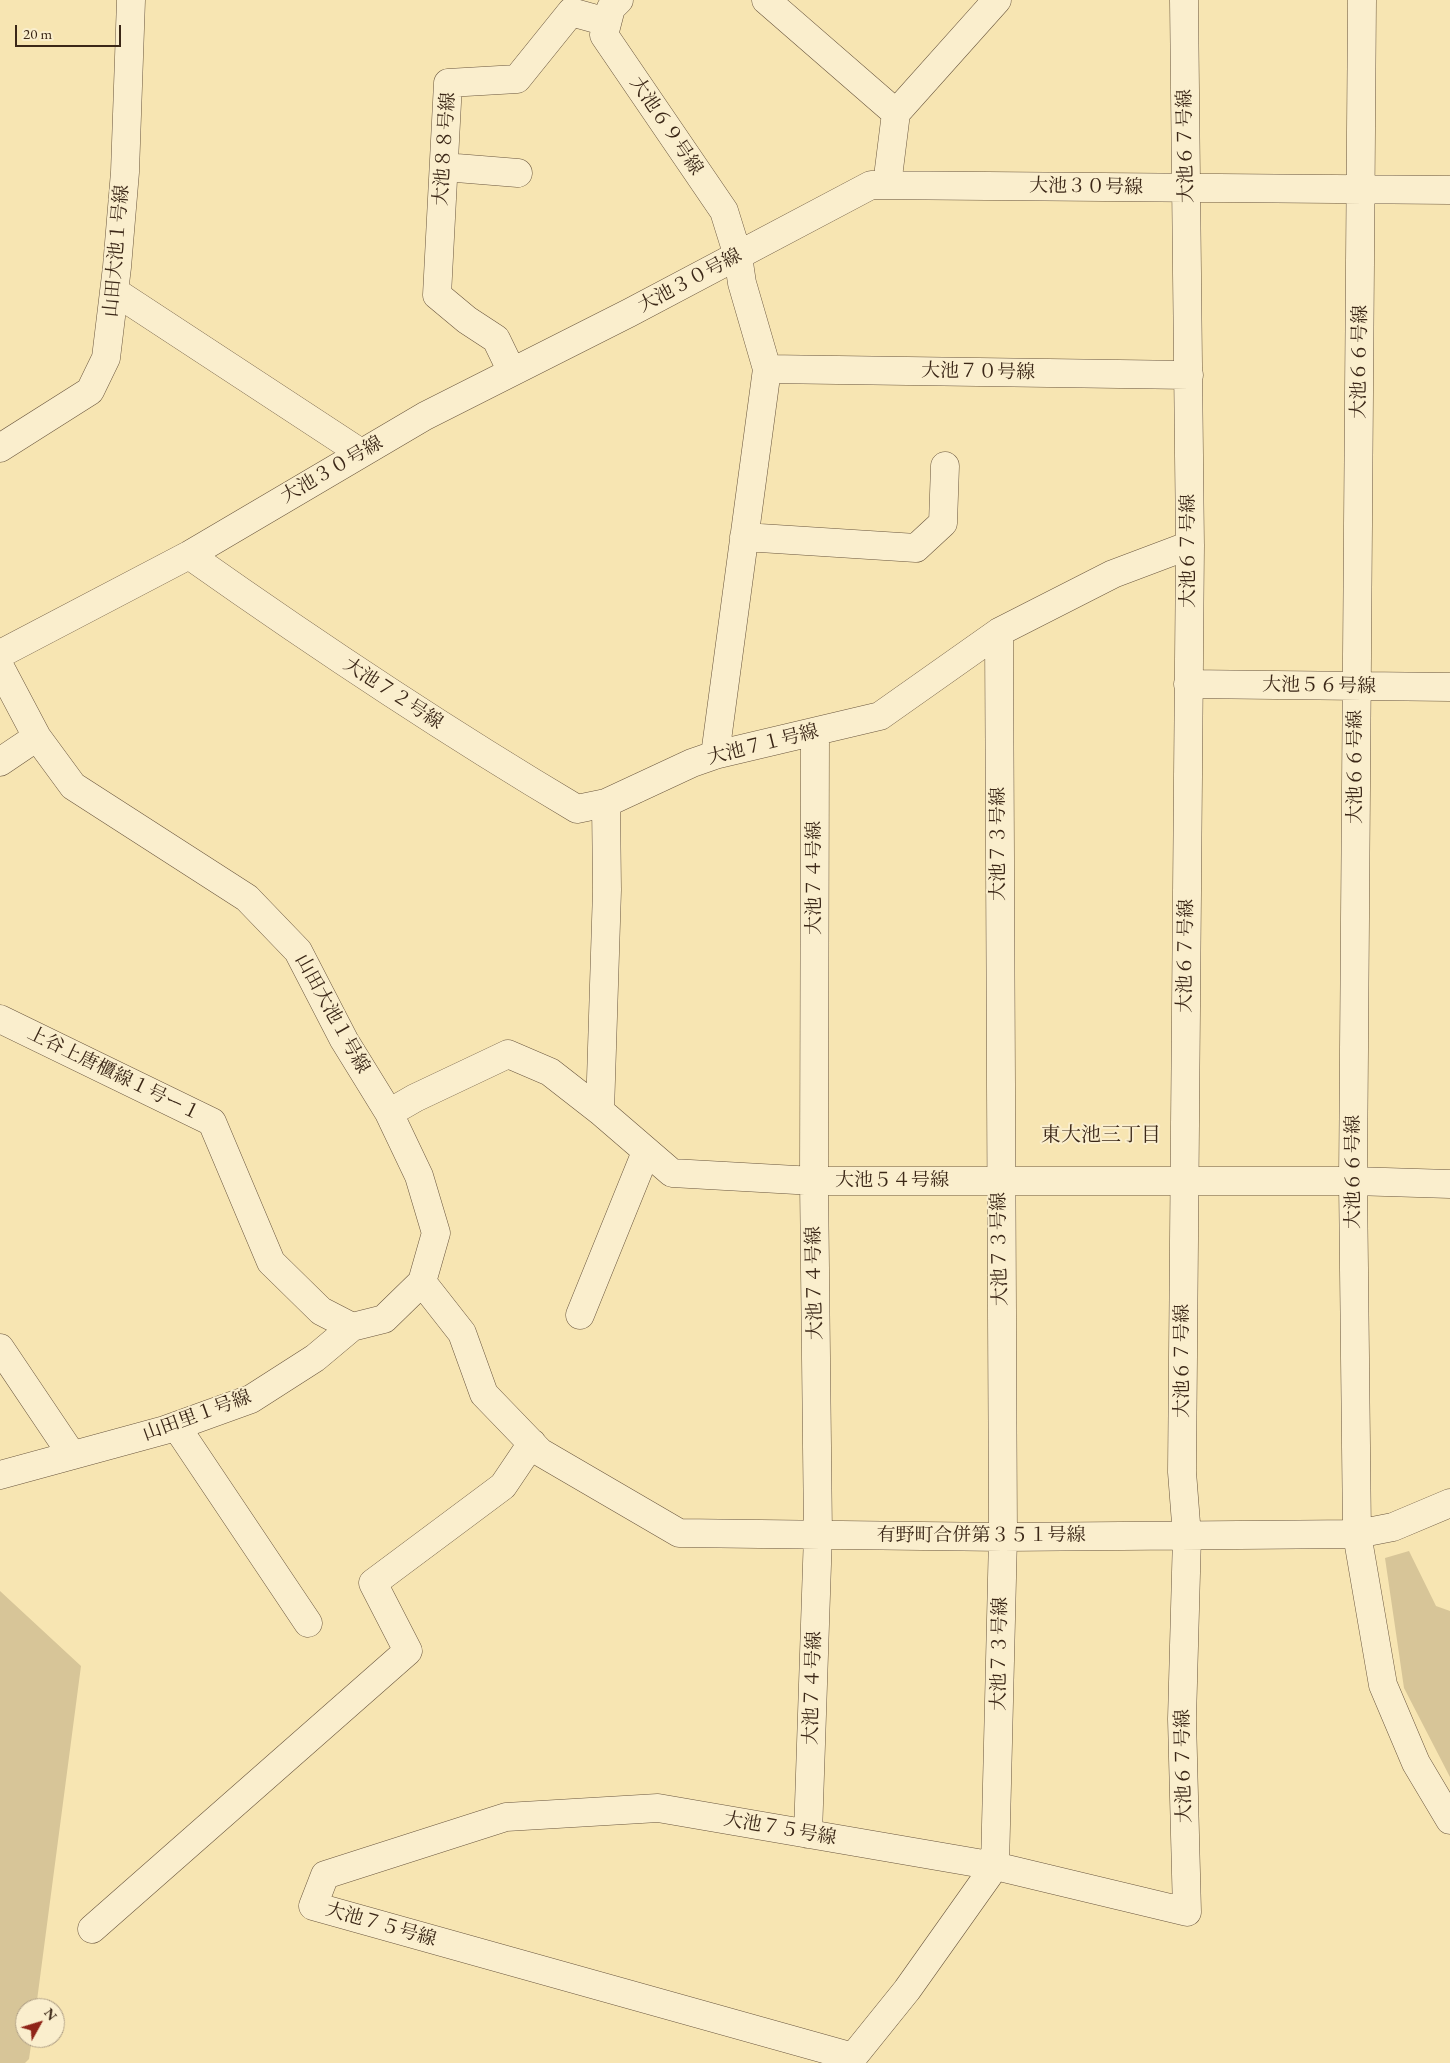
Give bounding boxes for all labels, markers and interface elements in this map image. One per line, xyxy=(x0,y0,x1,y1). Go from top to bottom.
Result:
scale bar xyxy=(18,15,124,47)
text: 20 m xyxy=(23,24,52,43)
street label: 大池６９号線 xyxy=(625,72,707,180)
street label: 大池６７号線 xyxy=(1174,89,1198,203)
street label: 大池８８号線 xyxy=(430,91,460,207)
street label: 大池３０号線 xyxy=(1029,175,1143,199)
street label: 山田大池１号線 xyxy=(100,184,134,318)
street label: 大池３０号線 xyxy=(634,244,746,318)
street label: 大池６６号線 xyxy=(1348,305,1372,419)
street label: 大池７０号線 xyxy=(921,360,1035,384)
street label: 大池３０号線 xyxy=(277,432,387,508)
street label: 大池６７号線 xyxy=(1178,494,1200,608)
street label: 大池７２号線 xyxy=(339,653,447,735)
street label: 大池５６号線 xyxy=(1262,674,1376,698)
street label: 大池６６号線 xyxy=(1345,710,1367,824)
street label: 大池７１号線 xyxy=(705,720,821,770)
street label: 大池７３号線 xyxy=(988,787,1010,901)
street label: 大池７４号線 xyxy=(804,821,826,935)
street label: 大池６７号線 xyxy=(1174,899,1198,1013)
street label: 山田大池１号線 xyxy=(290,950,374,1078)
street label: 上谷上唐櫃線１号ー１ xyxy=(24,1022,204,1126)
street label: 大池６６号線 xyxy=(1343,1115,1365,1229)
district label: 東大池三丁目 xyxy=(1041,1124,1161,1148)
street label: 大池５４号線 xyxy=(835,1170,949,1192)
street label: 大池７３号線 xyxy=(988,1192,1012,1306)
street label: 大池７４号線 xyxy=(803,1226,827,1340)
street label: 大池６７号線 xyxy=(1172,1304,1194,1418)
street label: 山田里１号線 xyxy=(140,1386,254,1446)
street label: 有野町合併第３５１号線 xyxy=(877,1525,1085,1547)
street label: 大池７３号線 xyxy=(988,1597,1012,1711)
street label: 大池７４号線 xyxy=(800,1631,826,1745)
street label: 大池６７号線 xyxy=(1172,1709,1196,1823)
street label: 大池７５号線 xyxy=(722,1808,838,1850)
street label: 大池７５号線 xyxy=(323,1898,439,1952)
north arrow xyxy=(15,1998,65,2048)
text: N xyxy=(40,2004,61,2024)

